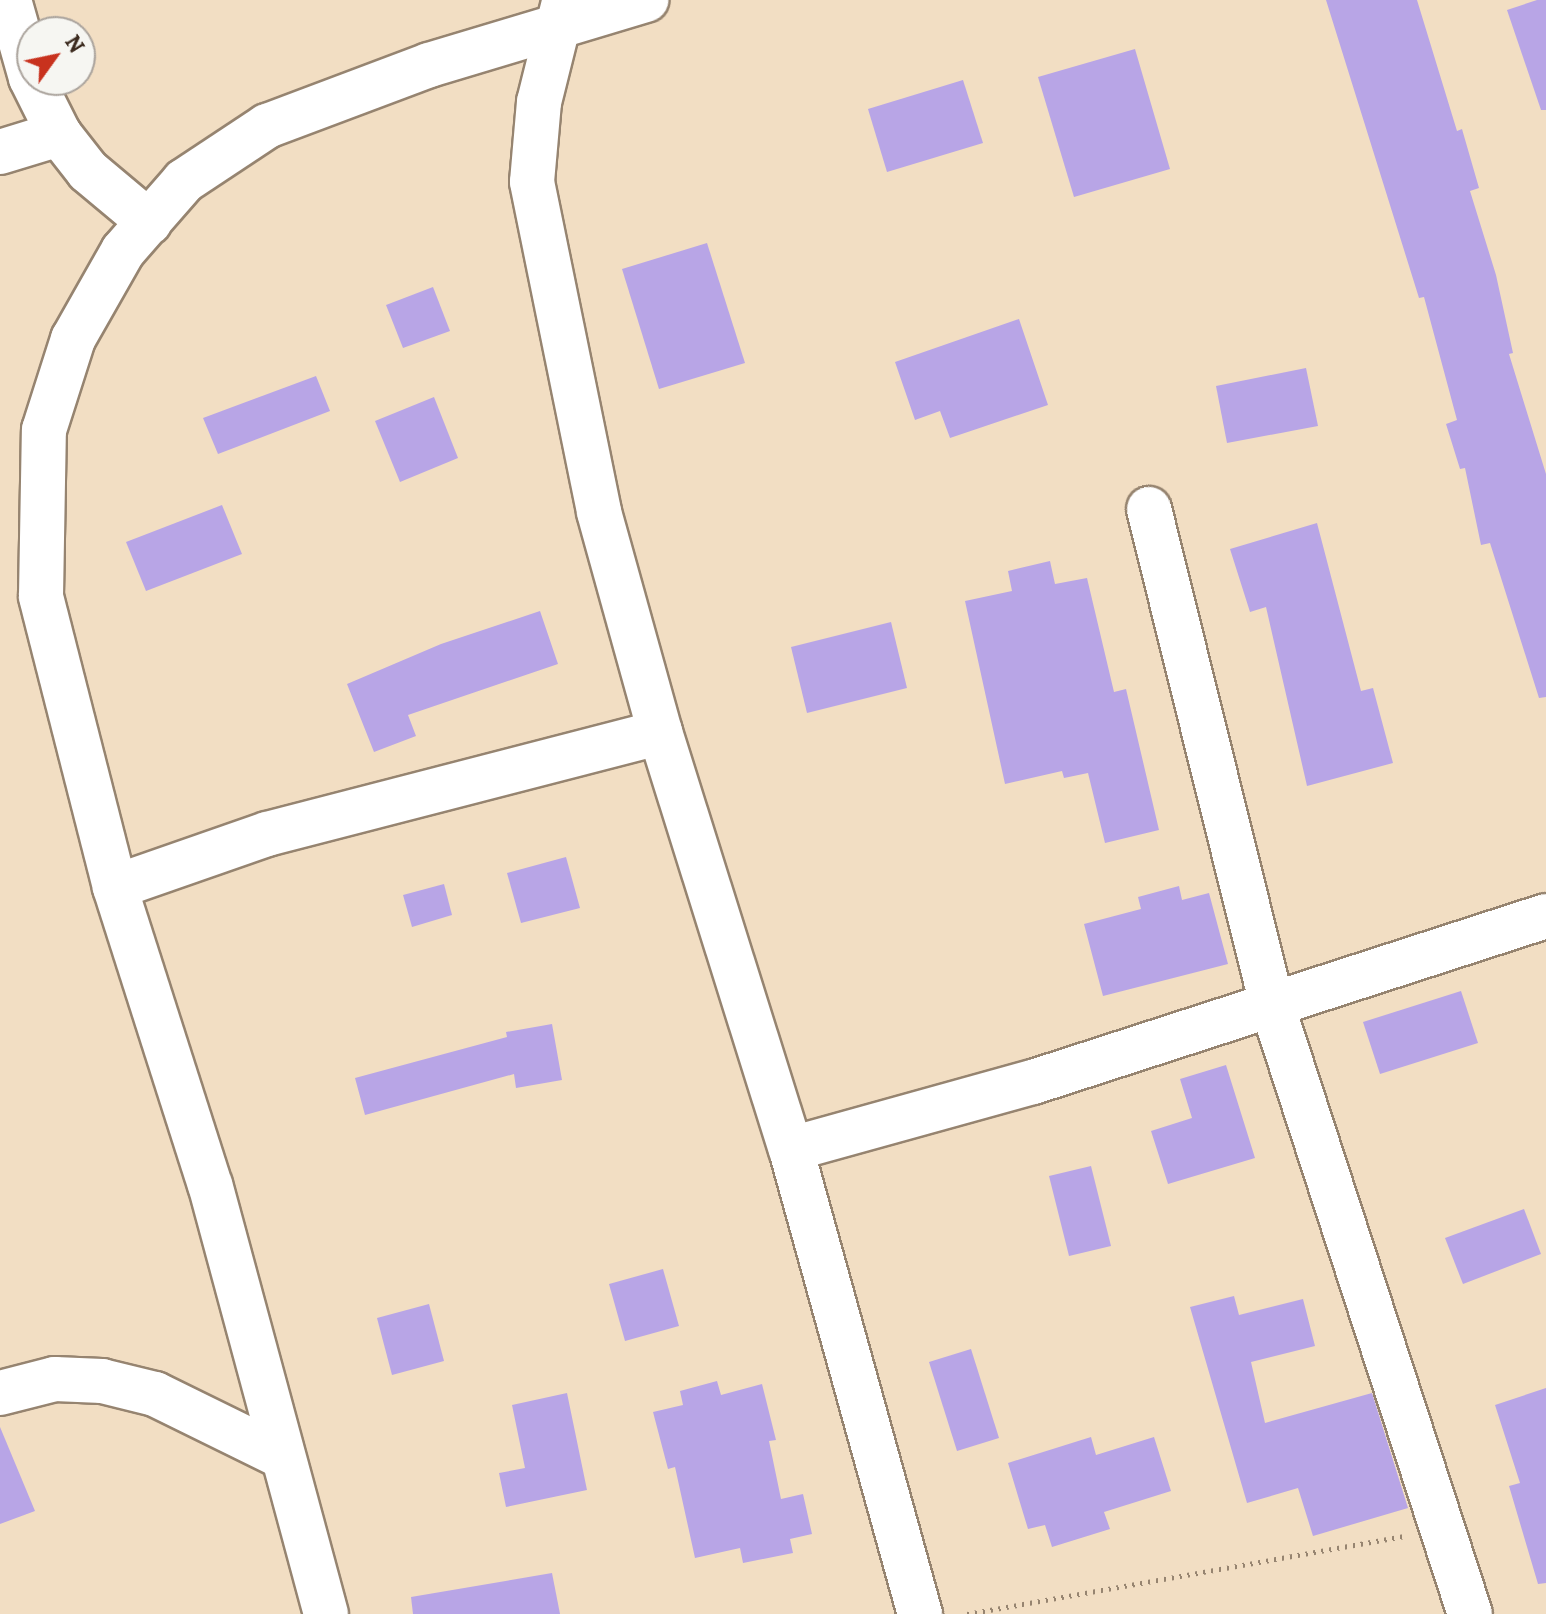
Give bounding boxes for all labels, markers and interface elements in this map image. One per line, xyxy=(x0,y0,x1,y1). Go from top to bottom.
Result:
north arrow xyxy=(16,16,96,96)
text: N xyxy=(58,29,91,59)

